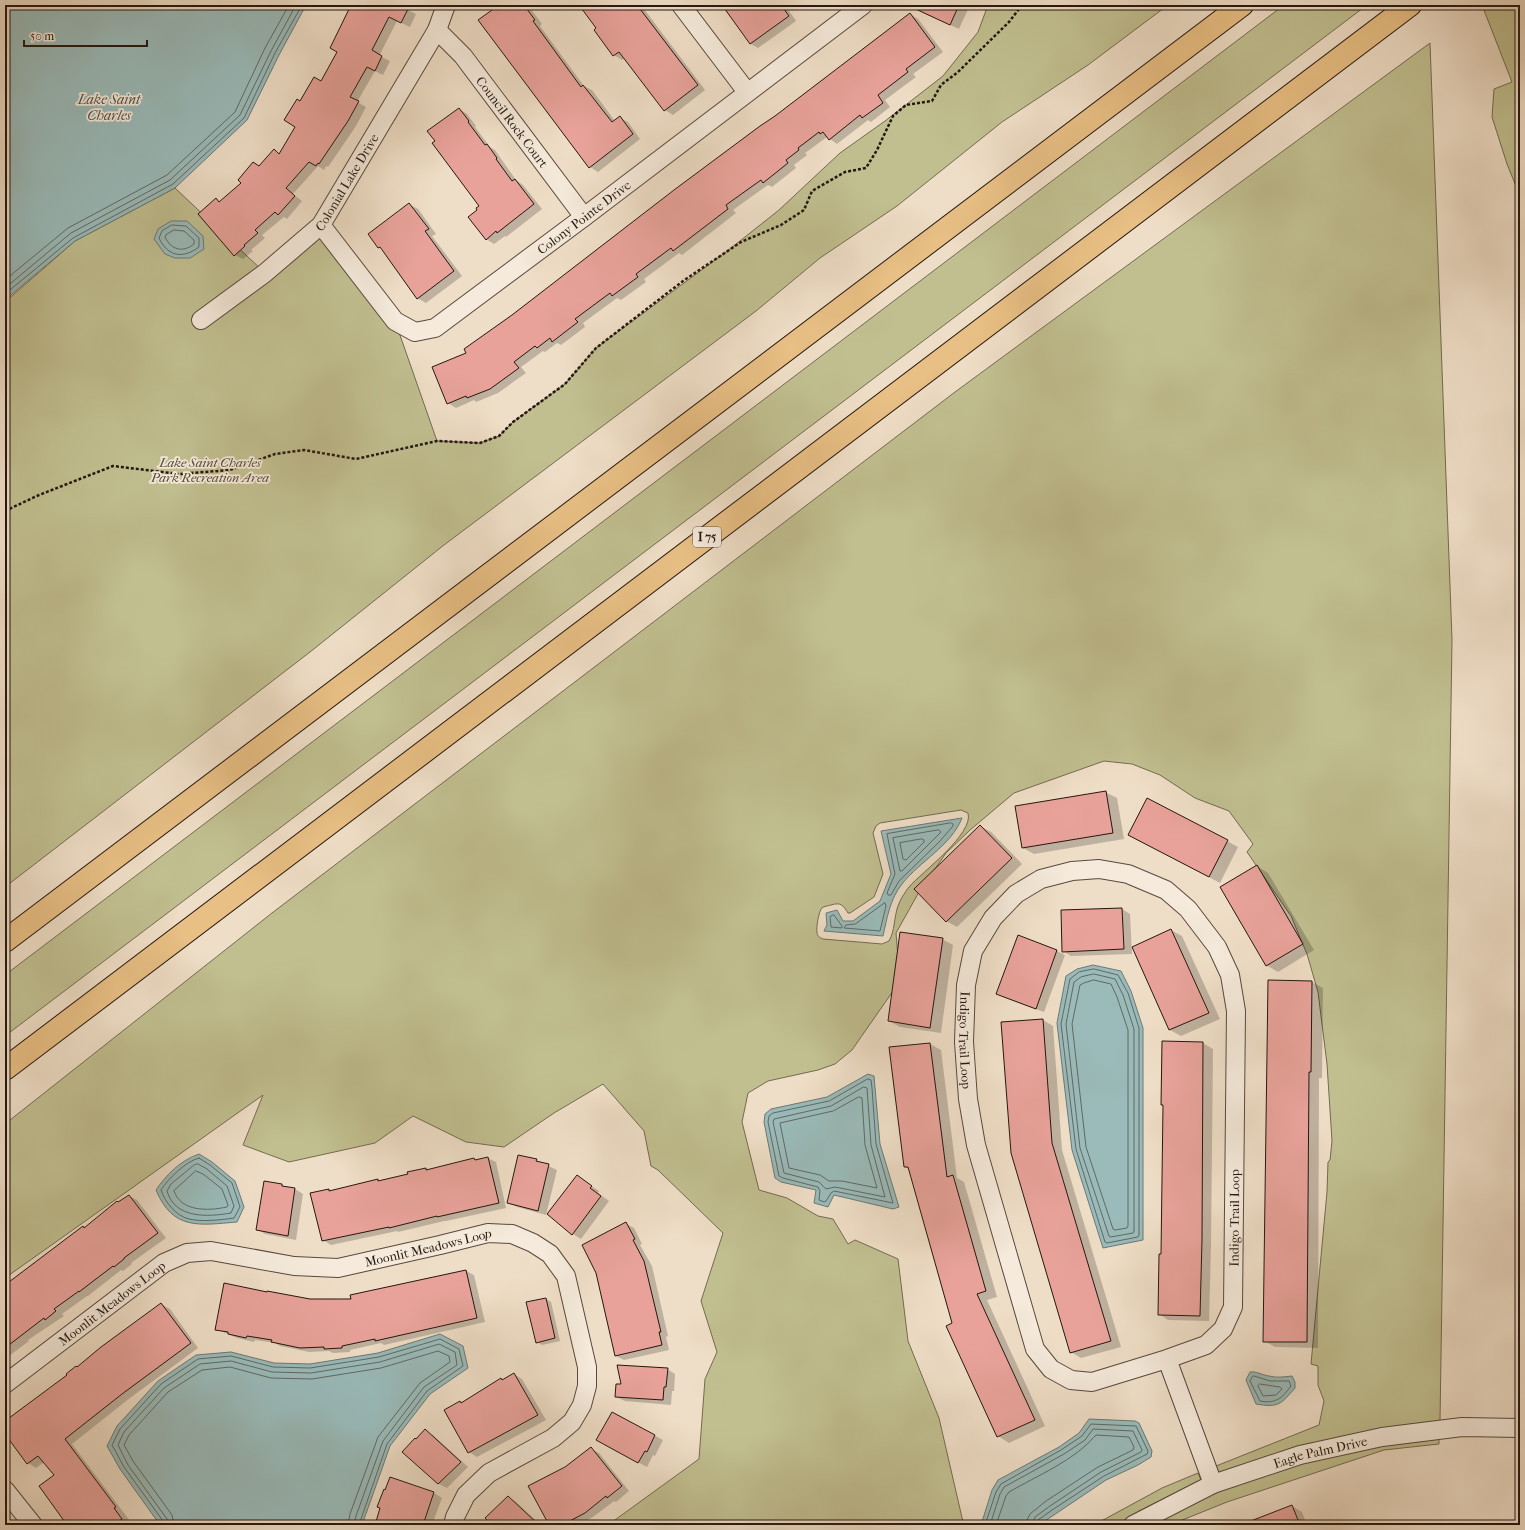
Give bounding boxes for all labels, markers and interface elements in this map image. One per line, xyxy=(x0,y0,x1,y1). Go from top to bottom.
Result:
scale bar xyxy=(24,22,147,48)
text: 50 m xyxy=(30,29,54,43)
street label: Council Rock Court xyxy=(473,74,551,171)
water label: Lake Saint Charles xyxy=(77,91,141,124)
street label: Colonial Lake Drive xyxy=(312,131,382,235)
street label: Colony Pointe Drive xyxy=(534,177,634,257)
park label: Lake Saint Charles Park Recreation Area xyxy=(150,455,269,485)
road number: I 75 xyxy=(693,527,721,547)
street label: Indigo Trail Loop xyxy=(956,991,974,1090)
street label: Indigo Trail Loop xyxy=(1226,1169,1242,1267)
street label: Moonlit Meadows Loop xyxy=(363,1226,492,1270)
street label: Moonlit Meadows Loop xyxy=(56,1258,168,1349)
street label: Eagle Palm Drive xyxy=(1271,1433,1369,1471)

